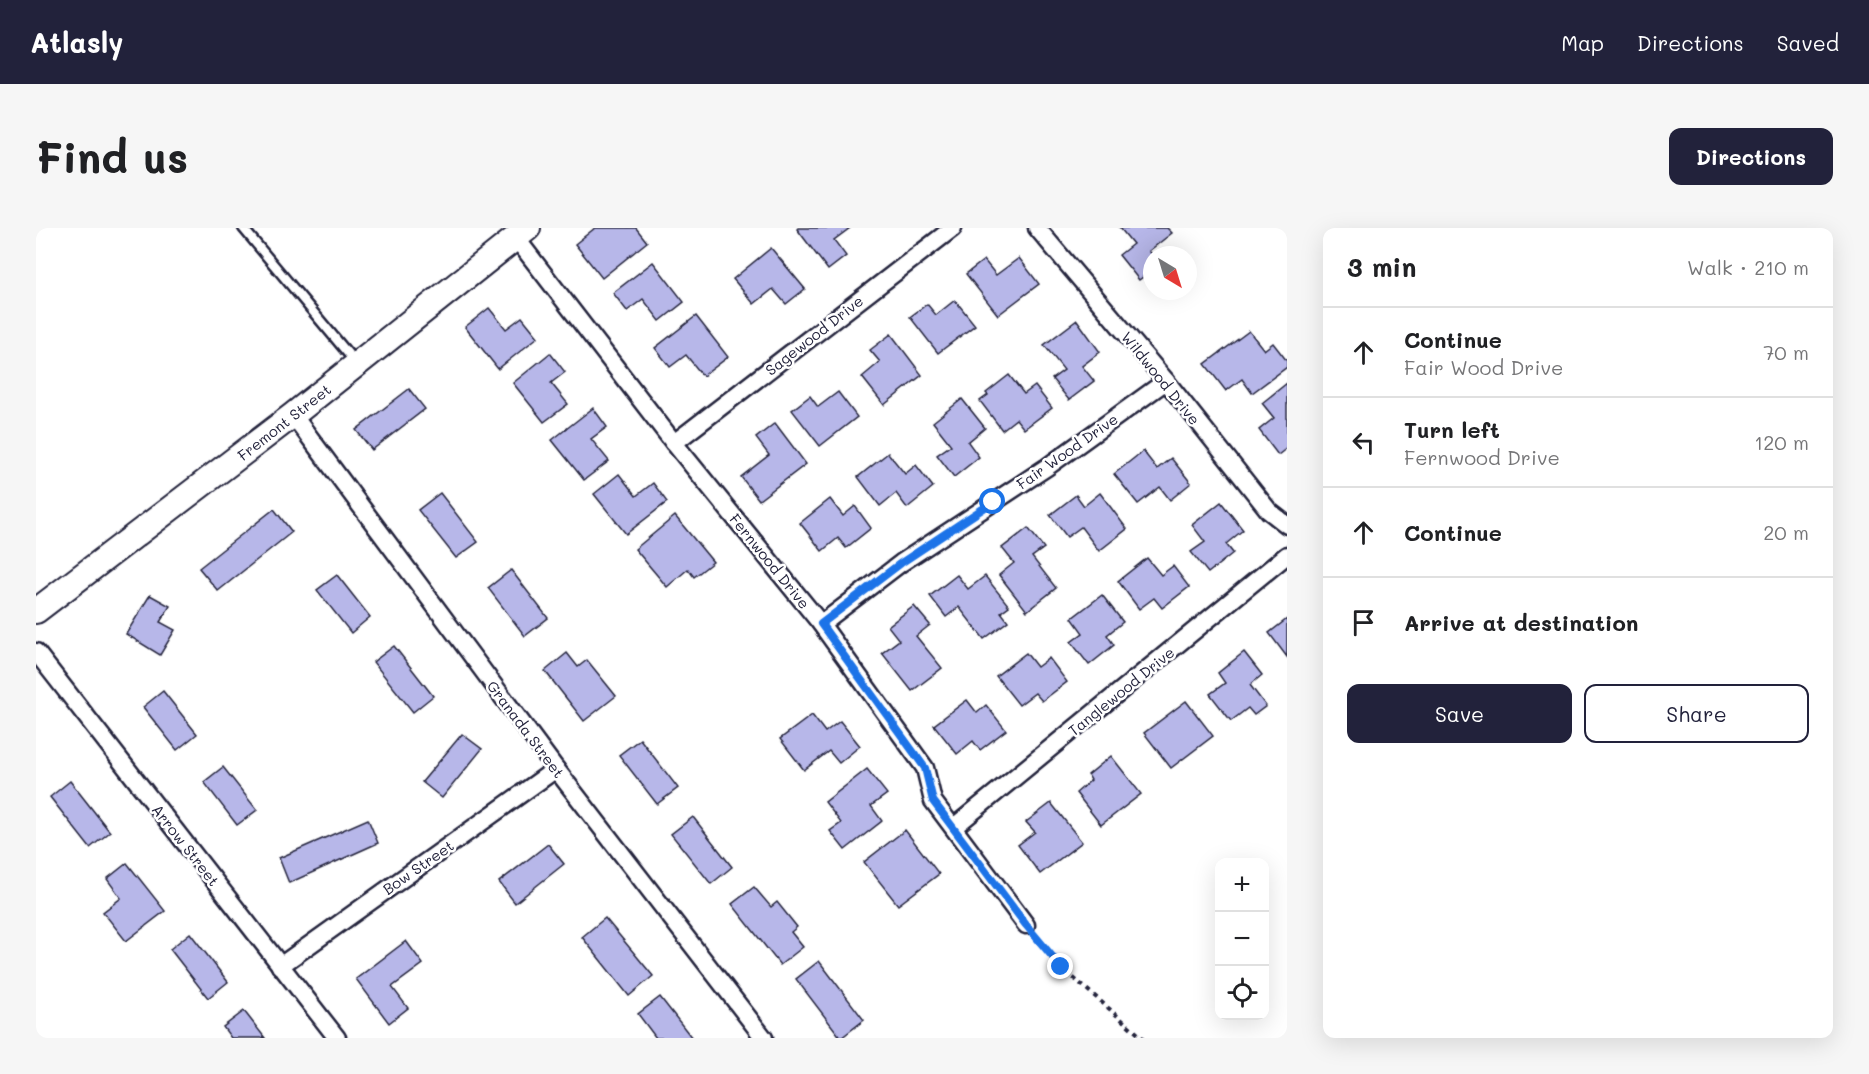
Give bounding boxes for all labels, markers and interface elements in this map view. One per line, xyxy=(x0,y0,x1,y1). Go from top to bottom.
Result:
text: Atlasly xyxy=(30,24,124,60)
text: Map xyxy=(1561,29,1604,56)
text: Directions xyxy=(1637,29,1744,56)
text: Saved xyxy=(1777,29,1839,56)
button: Directions xyxy=(1669,128,1833,185)
text: Find us xyxy=(36,129,188,184)
north arrow xyxy=(1143,246,1197,300)
text: 3 min xyxy=(1347,250,1416,284)
text: Walk · 210 m xyxy=(1687,254,1809,280)
street label: Sagewood Drive xyxy=(761,290,867,380)
text: Continue xyxy=(1404,325,1502,354)
street label: Wildwood Drive xyxy=(1117,327,1205,429)
icon: ahead xyxy=(1347,336,1380,369)
text: 70 m xyxy=(1763,339,1809,365)
text: Fair Wood Drive xyxy=(1404,354,1563,380)
street label: Fremont Street xyxy=(233,379,335,465)
street label: Fair Wood Drive xyxy=(1012,409,1122,493)
text: Turn left xyxy=(1404,415,1500,444)
icon: left xyxy=(1347,426,1380,459)
text: 120 m xyxy=(1754,429,1809,455)
text: Fernwood Drive xyxy=(1404,444,1560,470)
route start xyxy=(979,488,1005,514)
street label: Fernwood Drive xyxy=(725,509,815,613)
icon: ahead xyxy=(1347,516,1380,549)
text: Continue xyxy=(1404,518,1502,547)
text: 20 m xyxy=(1763,519,1809,545)
icon: arrive xyxy=(1347,606,1380,639)
text: Arrive at destination xyxy=(1404,608,1639,637)
street label: Tanglewood Drive xyxy=(1064,642,1178,740)
street label: Granada Street xyxy=(483,676,569,782)
button: Save xyxy=(1347,684,1572,743)
button: Share xyxy=(1584,684,1809,743)
street label: Arrow Street xyxy=(148,800,224,890)
street label: Bow Street xyxy=(379,835,457,899)
map controls xyxy=(1215,858,1269,1020)
button: + xyxy=(1215,858,1269,912)
button: − xyxy=(1215,912,1269,966)
route end xyxy=(1047,953,1073,979)
button: locate xyxy=(1215,966,1269,1020)

